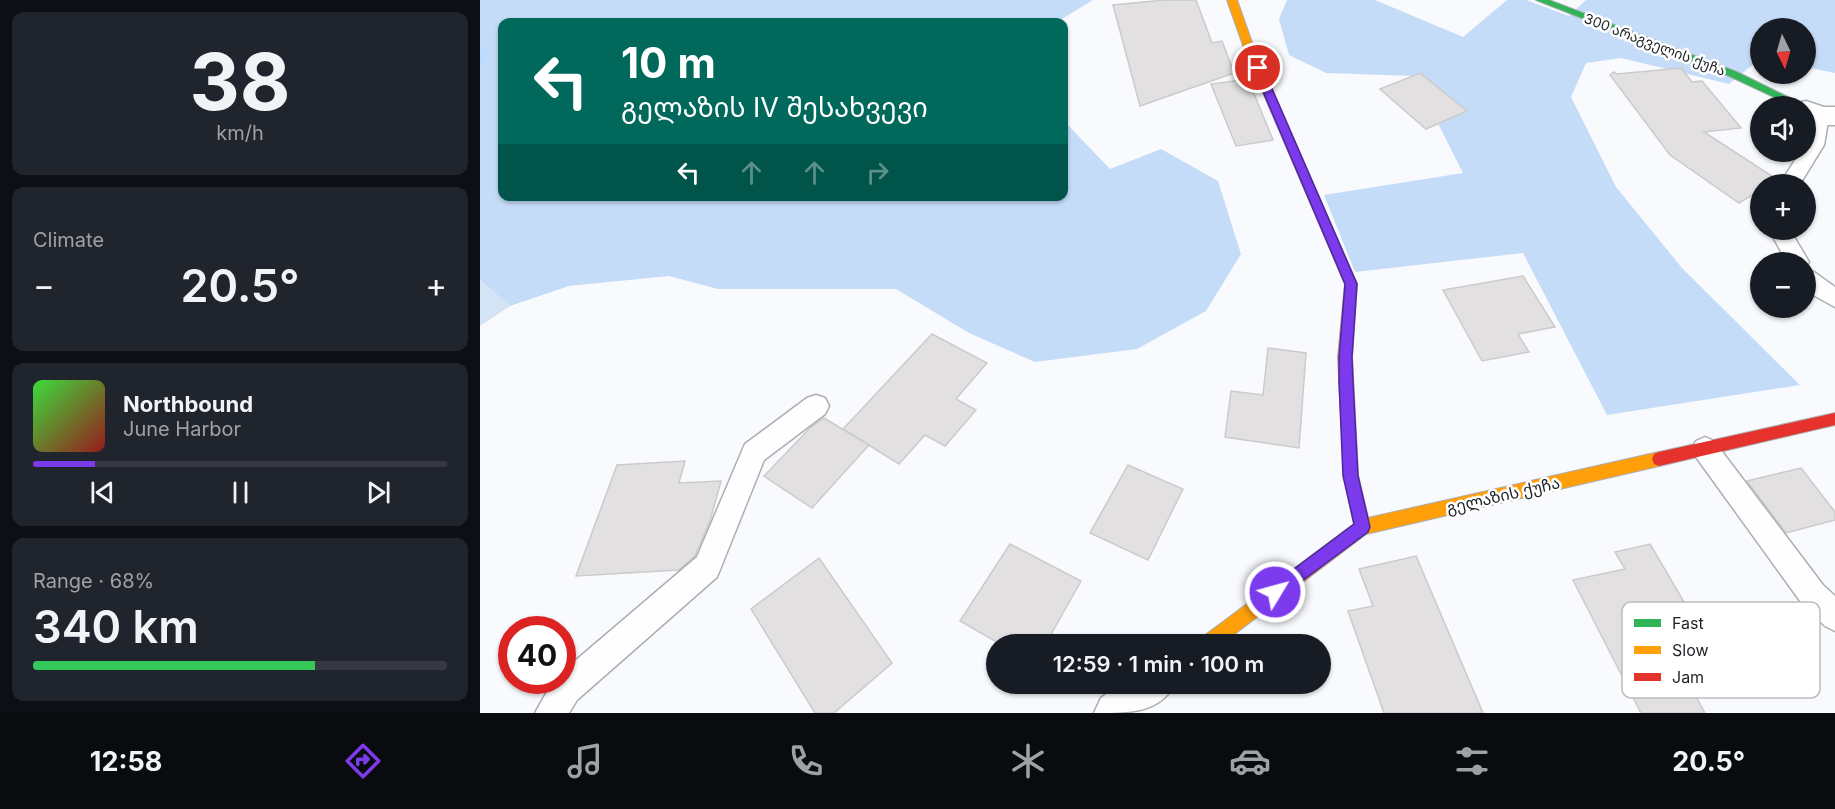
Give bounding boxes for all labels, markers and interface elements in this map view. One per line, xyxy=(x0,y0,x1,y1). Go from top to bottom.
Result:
street label: 300 არაგველის ქუჩა xyxy=(1582,9,1728,80)
north arrow xyxy=(1750,18,1816,84)
map controls xyxy=(1750,18,1816,318)
text: 38 xyxy=(189,34,291,129)
text: 10 m xyxy=(621,37,716,88)
icon: left xyxy=(522,42,600,120)
pin xyxy=(1232,42,1283,93)
icon: arrive xyxy=(1241,51,1274,84)
text: გელაზის IV შესახვევი xyxy=(621,91,928,124)
button: sound xyxy=(1750,96,1816,162)
text: km/h xyxy=(216,121,264,145)
icon: left xyxy=(672,156,705,189)
icon: ahead xyxy=(735,156,768,189)
icon: ahead xyxy=(798,156,831,189)
icon: right xyxy=(861,156,894,189)
button: + xyxy=(1750,174,1816,240)
text: Climate xyxy=(33,228,104,252)
button: − xyxy=(1750,252,1816,318)
text: 20.5° xyxy=(180,258,300,313)
text: − xyxy=(33,265,55,305)
text: + xyxy=(425,265,447,305)
text: Northbound xyxy=(123,391,253,417)
text: June Harbor xyxy=(123,417,241,441)
street label: გელაზის ქუჩა xyxy=(1444,472,1562,519)
icon: previous xyxy=(86,476,119,509)
icon: pause xyxy=(224,476,257,509)
icon: next xyxy=(362,476,395,509)
position arrow xyxy=(1243,560,1307,624)
text: Range · 68% xyxy=(33,569,154,593)
text: 340 km xyxy=(33,599,199,654)
legend xyxy=(1622,602,1820,698)
text: Fast xyxy=(1672,613,1704,633)
speed limit sign: 40 xyxy=(498,616,576,694)
text: Slow xyxy=(1672,640,1709,660)
text: 12:59 · 1 min · 100 m xyxy=(1053,651,1264,677)
text: Jam xyxy=(1672,667,1704,687)
icon: directions xyxy=(342,740,384,782)
icon: music xyxy=(564,740,606,782)
icon: phone xyxy=(785,740,827,782)
icon: climate xyxy=(1007,740,1049,782)
icon: car xyxy=(1229,740,1271,782)
icon: filters xyxy=(1451,740,1493,782)
text: 12:58 xyxy=(90,745,162,778)
text: 20.5° xyxy=(1672,745,1745,778)

